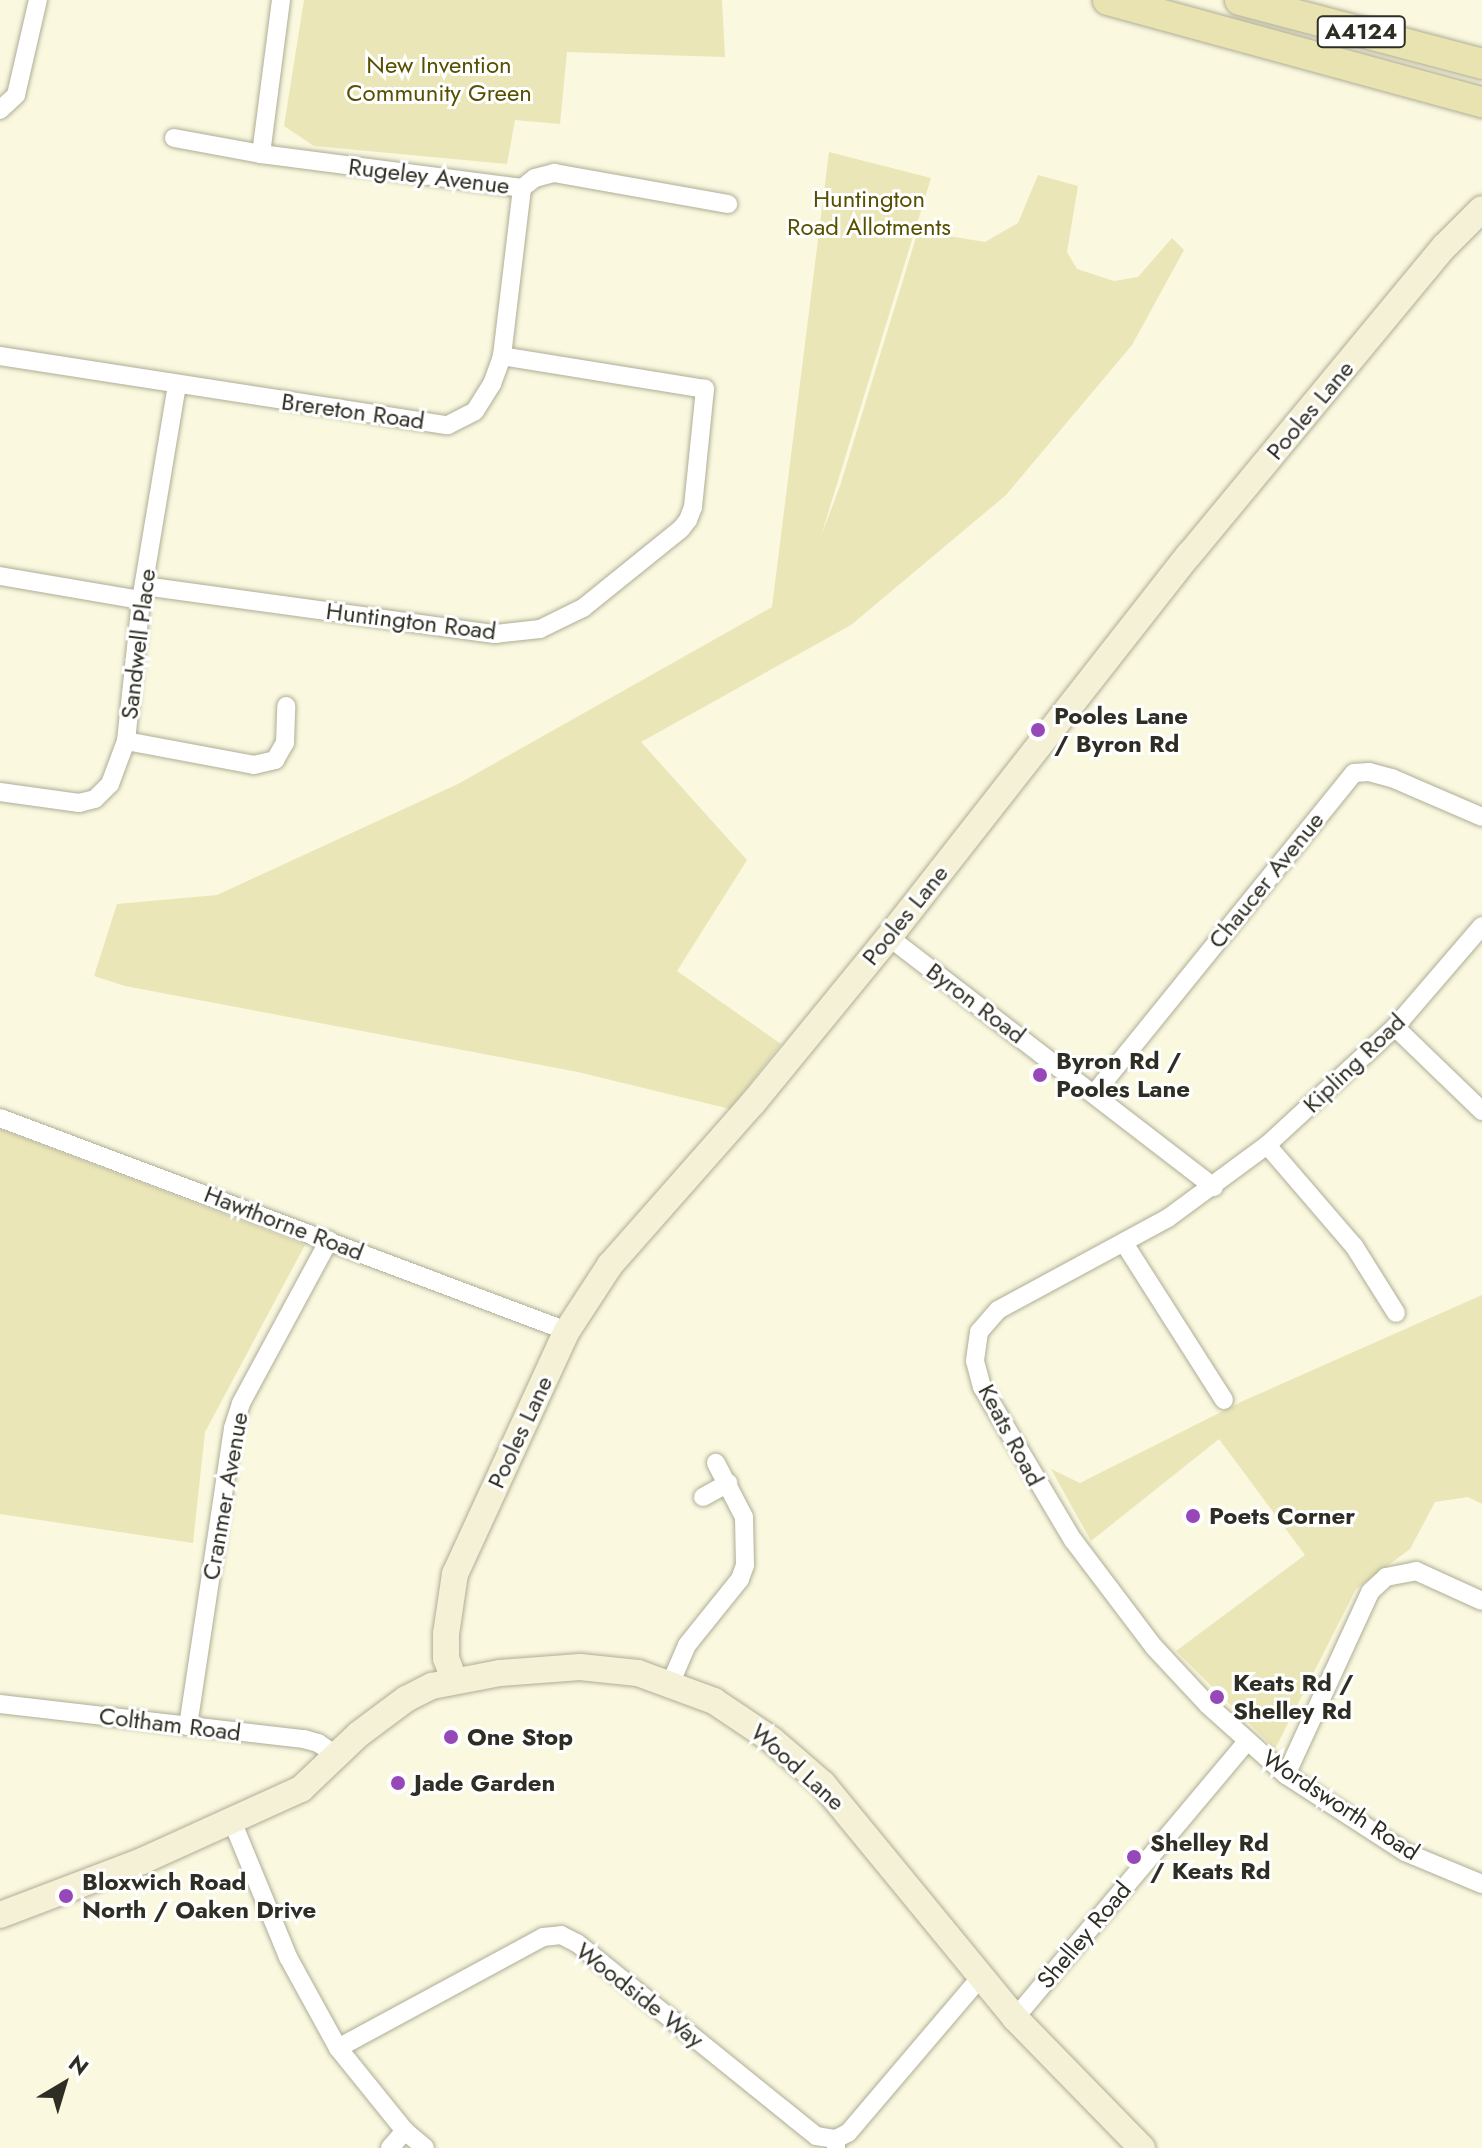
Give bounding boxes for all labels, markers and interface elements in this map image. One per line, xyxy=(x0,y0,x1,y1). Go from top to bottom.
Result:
road number: A4124 xyxy=(1315,14,1407,50)
park label: New Invention Community Green xyxy=(346,51,532,107)
street label: Rugeley Avenue xyxy=(347,152,511,200)
park label: Huntington Road Allotments xyxy=(787,185,951,241)
street label: Pooles Lane xyxy=(1260,355,1360,465)
street label: Brereton Road xyxy=(280,387,426,435)
street label: Sandwell Place xyxy=(114,567,162,721)
street label: Huntington Road xyxy=(324,596,498,646)
place label: Pooles Lane / Byron Rd xyxy=(1054,702,1188,758)
marker: Pooles Lane / Byron Rd xyxy=(1029,721,1047,739)
street label: Chaucer Avenue xyxy=(1202,806,1330,954)
street label: Pooles Lane xyxy=(856,859,954,971)
street label: Byron Road xyxy=(921,956,1031,1050)
street label: Kipling Road xyxy=(1297,1007,1411,1119)
place label: Byron Rd / Pooles Lane xyxy=(1056,1047,1190,1103)
marker: Byron Rd / Pooles Lane xyxy=(1031,1066,1049,1084)
street label: Hawthorne Road xyxy=(200,1179,368,1267)
street label: Pooles Lane xyxy=(481,1371,559,1493)
street label: Keats Road xyxy=(972,1379,1050,1491)
street label: Cranmer Avenue xyxy=(196,1410,254,1582)
place label: Poets Corner xyxy=(1209,1502,1355,1530)
marker: Poets Corner xyxy=(1184,1507,1202,1525)
place label: Keats Rd / Shelley Rd xyxy=(1233,1669,1354,1725)
marker: Keats Rd / Shelley Rd xyxy=(1208,1688,1226,1706)
street label: Coltham Road xyxy=(97,1701,243,1747)
street label: Wood Lane xyxy=(745,1717,851,1817)
place label: One Stop xyxy=(467,1723,573,1751)
marker: One Stop xyxy=(442,1728,460,1746)
street label: Wordsworth Road xyxy=(1257,1744,1425,1866)
place label: Jade Garden xyxy=(414,1769,555,1797)
marker: Jade Garden xyxy=(389,1774,407,1792)
place label: Shelley Rd / Keats Rd xyxy=(1150,1829,1271,1885)
marker: Shelley Rd / Keats Rd xyxy=(1125,1848,1143,1866)
place label: Bloxwich Road North / Oaken Drive xyxy=(82,1868,316,1924)
street label: Shelley Road xyxy=(1031,1876,1137,1994)
marker: Bloxwich Road North / Oaken Drive xyxy=(57,1887,75,1905)
street label: Woodside Way xyxy=(570,1936,710,2054)
north arrow xyxy=(24,2044,104,2124)
text: N xyxy=(62,2047,96,2083)

